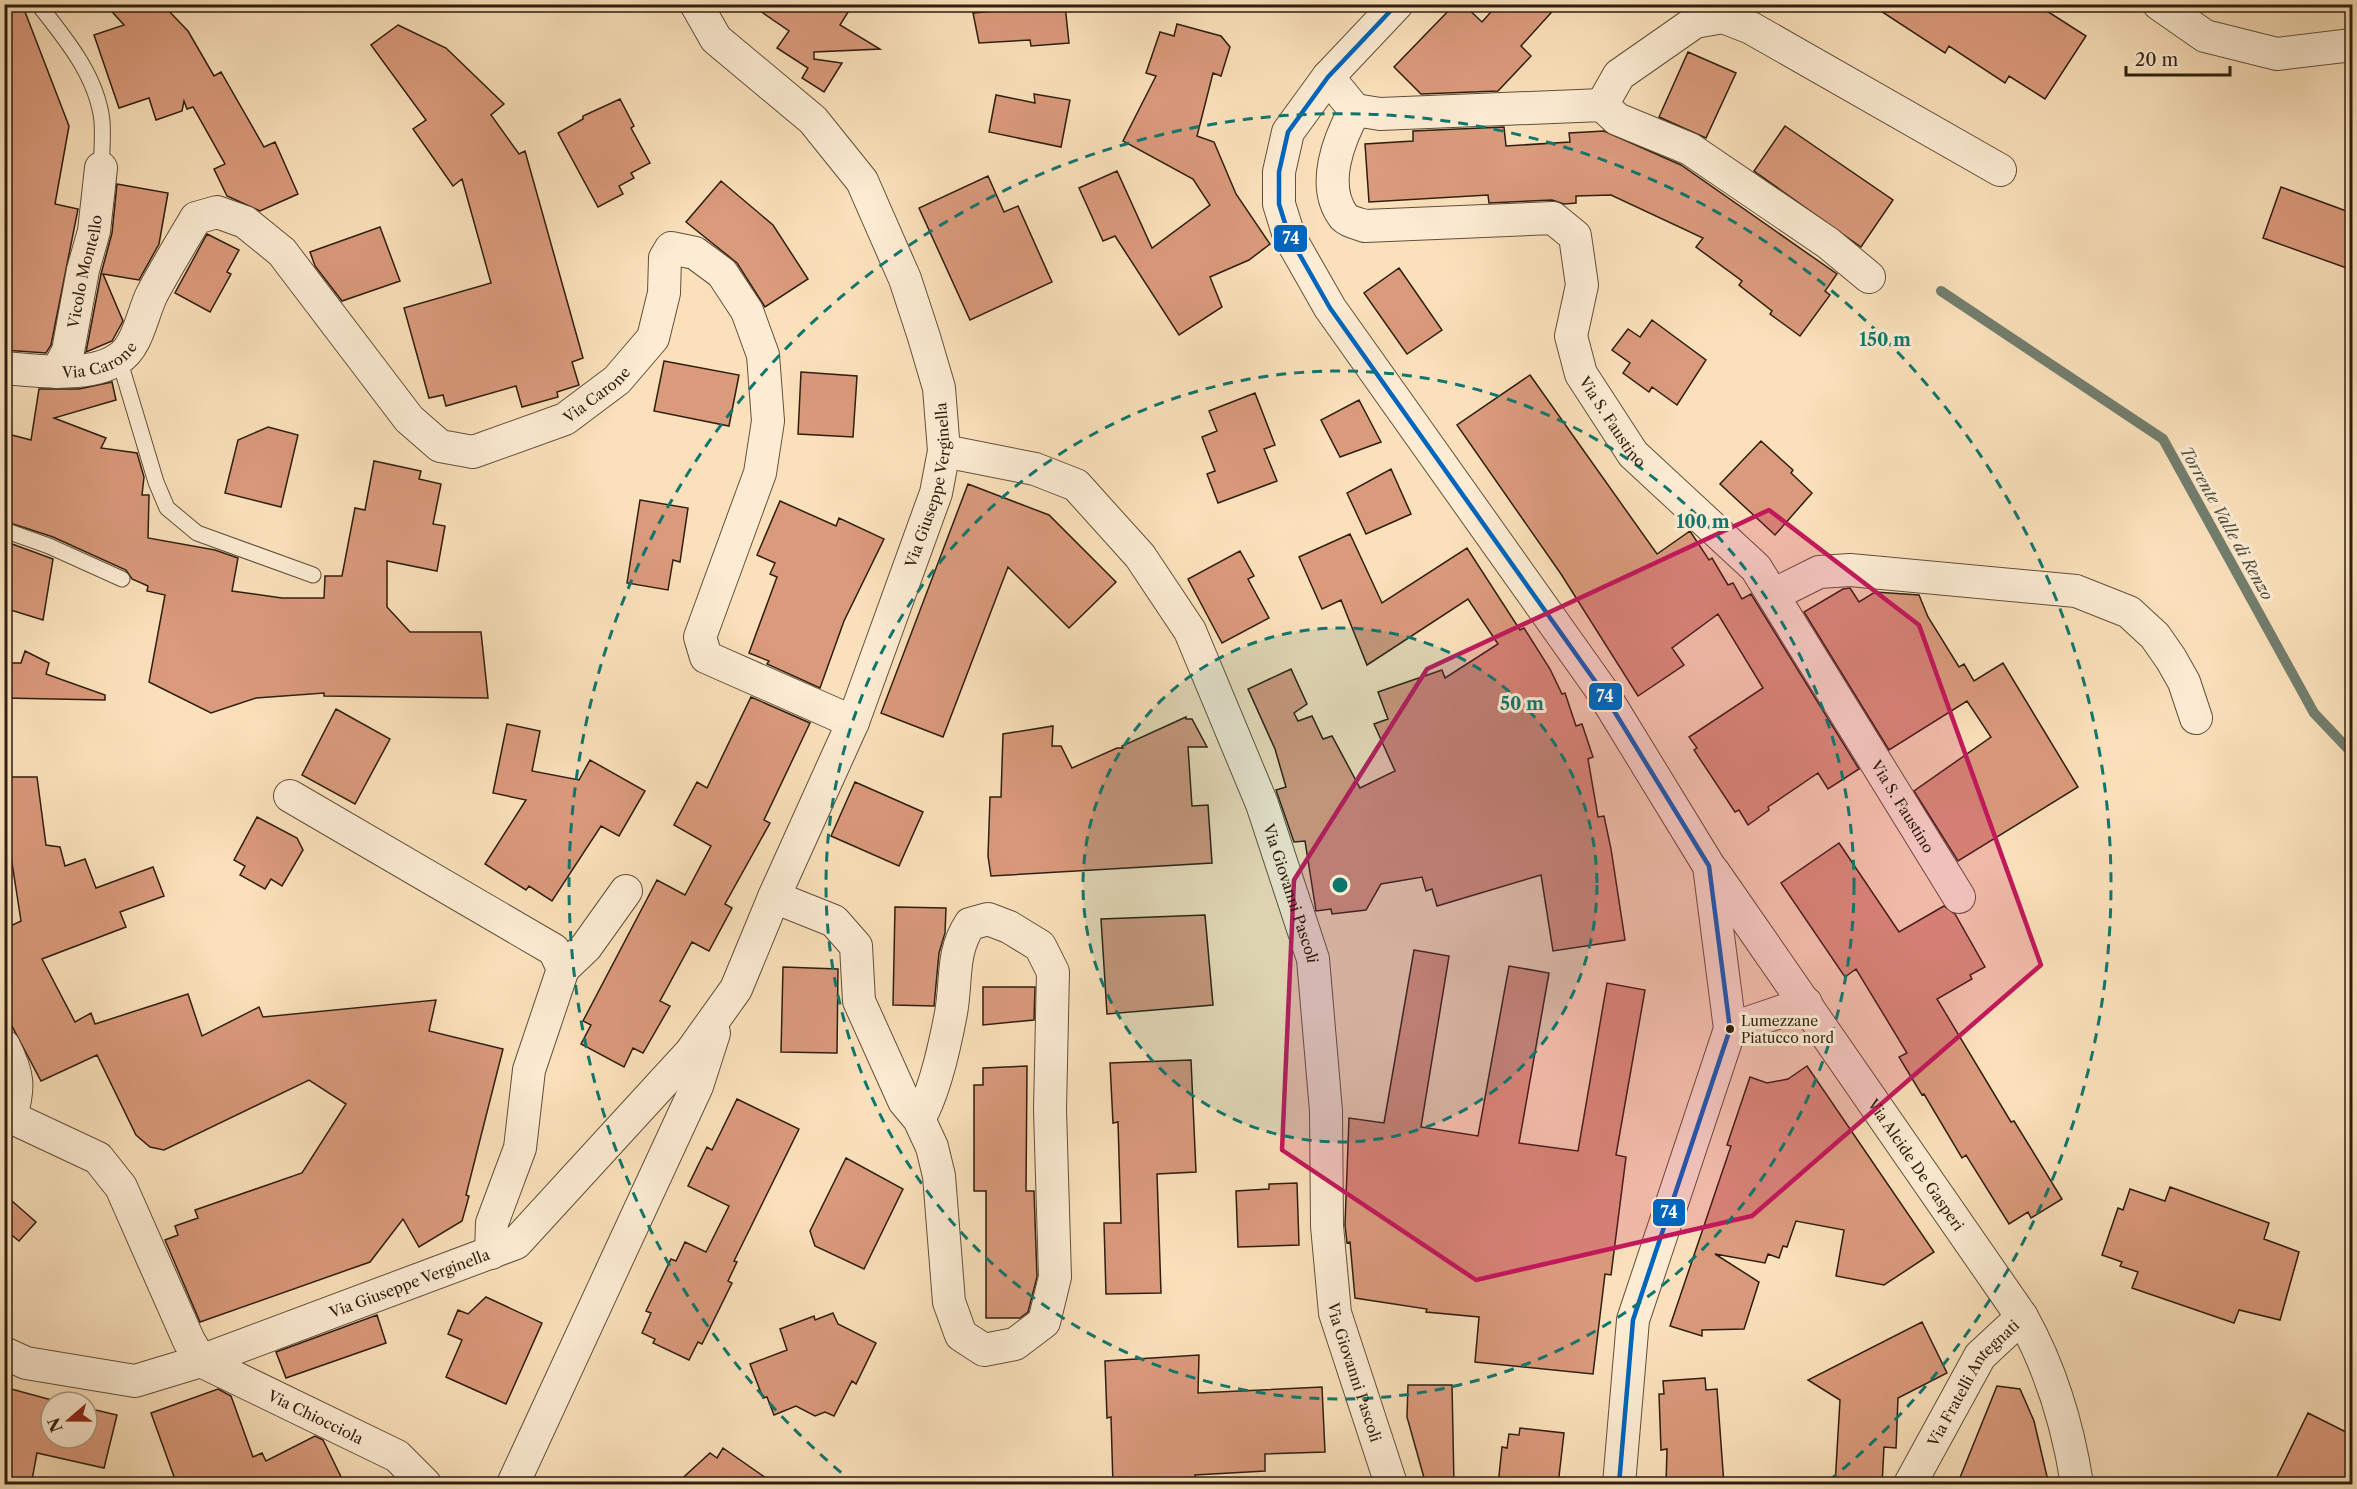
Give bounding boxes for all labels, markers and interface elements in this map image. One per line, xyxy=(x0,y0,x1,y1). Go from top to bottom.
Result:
scale bar xyxy=(2126,39,2230,77)
text: 20 m xyxy=(2135,49,2179,71)
street label: Vicolo Montello xyxy=(63,214,105,331)
line badge: 74 xyxy=(1273,224,1308,253)
text: 74 xyxy=(1282,228,1300,248)
text: 150 m xyxy=(1859,329,1911,351)
street label: Via Carone xyxy=(61,338,140,381)
street label: Via Carone xyxy=(558,363,634,427)
street label: Via S. Faustino xyxy=(1575,372,1650,471)
street label: Via Giuseppe Verginella xyxy=(900,402,954,571)
water label: Torrente Valle di Renzo xyxy=(2176,442,2278,604)
text: 100 m xyxy=(1676,511,1730,533)
line badge: 74 xyxy=(1588,682,1623,711)
text: 74 xyxy=(1596,686,1614,706)
text: 50 m xyxy=(1500,693,1544,715)
street label: Via S. Faustino xyxy=(1867,756,1939,856)
street label: Via Giovanni Pascoli xyxy=(1259,820,1323,964)
centre of rings xyxy=(1330,875,1350,895)
place label: Lumezzane Piatucco nord xyxy=(1741,1012,1835,1047)
marker: Lumezzane Piatucco nord xyxy=(1724,1023,1736,1035)
street label: Via Alcide De Gasperi xyxy=(1864,1094,1969,1234)
line badge: 74 xyxy=(1652,1198,1686,1227)
text: 74 xyxy=(1660,1202,1678,1222)
street label: Via Giuseppe Verginella xyxy=(326,1244,492,1322)
street label: Via Giovanni Pascoli xyxy=(1324,1300,1386,1445)
street label: Via Fratelli Antegnati xyxy=(1923,1315,2023,1450)
street label: Via Chiocciola xyxy=(264,1385,367,1448)
north arrow xyxy=(39,1390,99,1450)
text: N xyxy=(43,1415,67,1435)

